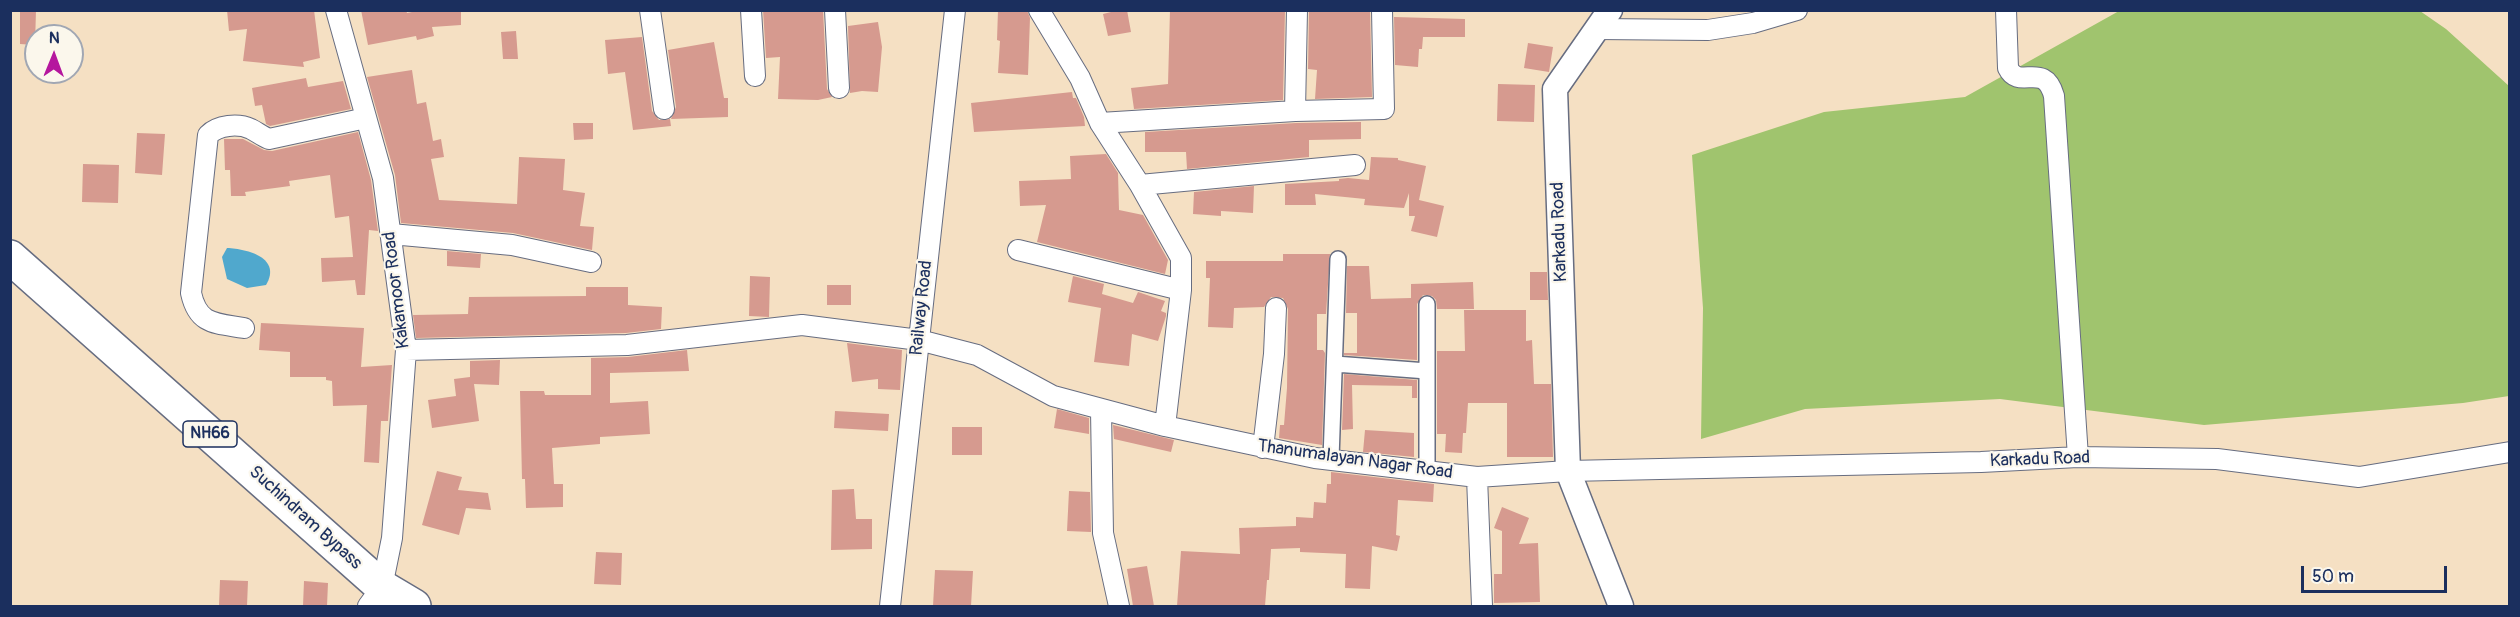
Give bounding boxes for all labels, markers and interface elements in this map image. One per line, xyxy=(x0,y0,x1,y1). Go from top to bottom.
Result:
north arrow xyxy=(24,24,84,84)
text: N xyxy=(49,28,60,48)
street label: Karkadu Road xyxy=(1547,181,1573,283)
street label: Kakamoor Road xyxy=(379,230,415,350)
street label: Railway Road xyxy=(906,259,938,357)
road number: NH66 xyxy=(183,421,237,447)
street label: Thanumalayan Nagar Road xyxy=(1256,436,1454,484)
street label: Karkadu Road xyxy=(1989,447,2091,473)
street label: Suchindram Bypass xyxy=(244,462,366,574)
scale bar xyxy=(2304,554,2450,592)
text: 50 m xyxy=(2312,565,2354,588)

